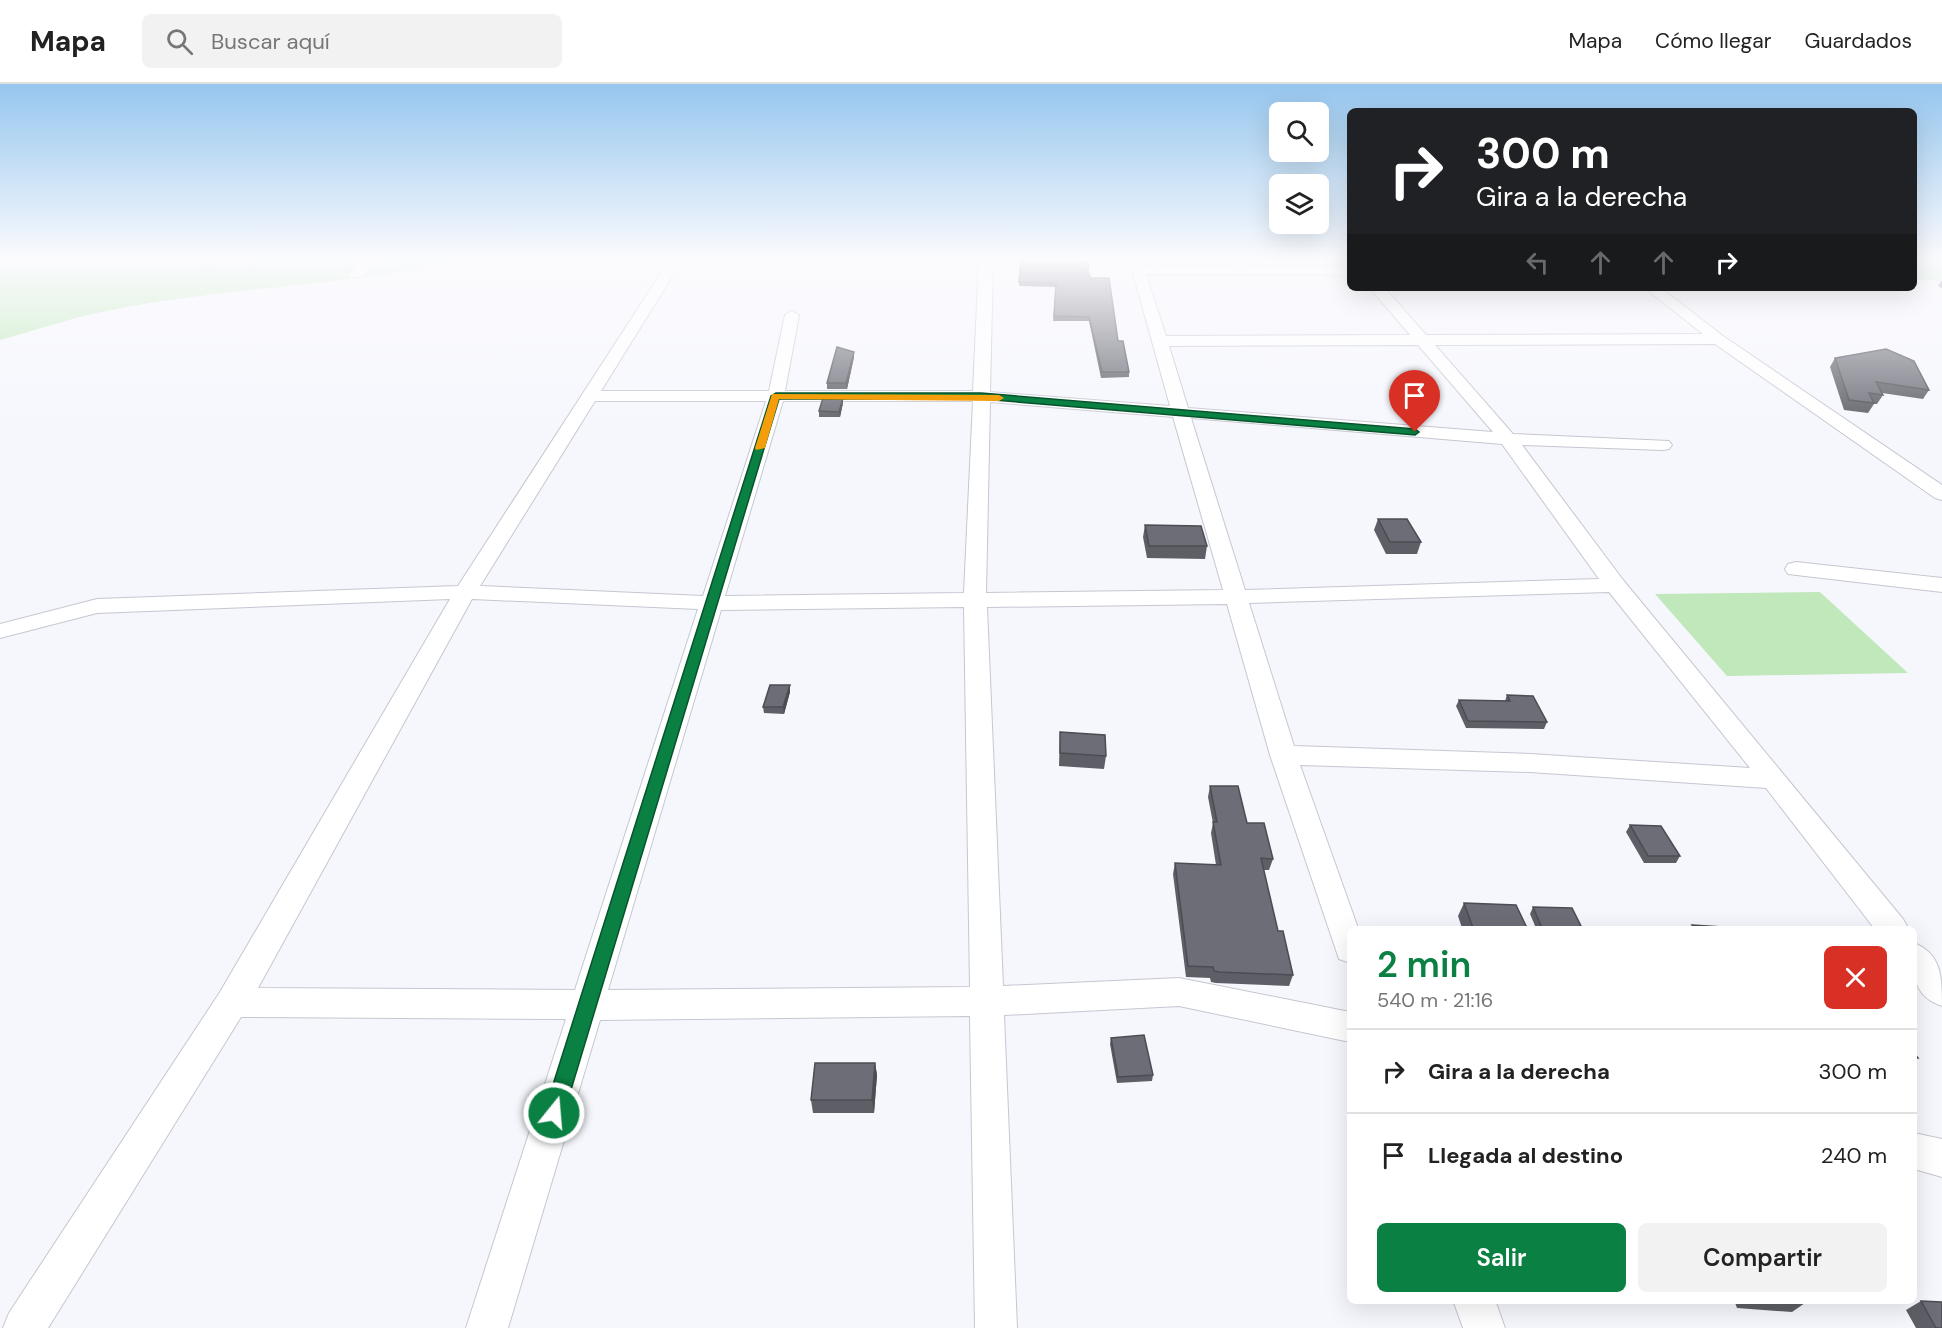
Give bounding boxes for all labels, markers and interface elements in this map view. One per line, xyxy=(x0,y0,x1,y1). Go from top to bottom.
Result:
search box xyxy=(142,14,562,68)
text: Mapa xyxy=(30,23,106,60)
icon: search xyxy=(163,25,196,58)
text: Buscar aquí xyxy=(211,27,330,56)
text: Mapa xyxy=(1568,27,1622,55)
text: Cómo llegar xyxy=(1655,27,1772,55)
text: Guardados xyxy=(1805,27,1912,55)
map controls xyxy=(1269,102,1329,234)
button: search xyxy=(1269,102,1329,162)
text: 300 m xyxy=(1476,126,1610,181)
icon: right xyxy=(1377,132,1455,210)
button: layers xyxy=(1269,174,1329,234)
text: Gira a la derecha xyxy=(1476,179,1687,214)
icon: left xyxy=(1521,246,1554,279)
icon: ahead xyxy=(1584,246,1617,279)
icon: ahead xyxy=(1647,246,1680,279)
icon: right xyxy=(1710,246,1743,279)
pin xyxy=(1389,370,1440,432)
icon: arrive xyxy=(1398,379,1431,412)
text: 2 min xyxy=(1377,941,1471,988)
button: close xyxy=(1824,946,1887,1009)
text: 540 m · 21:16 xyxy=(1377,987,1493,1013)
icon: right xyxy=(1377,1055,1410,1088)
text: Gira a la derecha xyxy=(1428,1057,1610,1086)
text: 300 m xyxy=(1818,1057,1887,1086)
position arrow xyxy=(522,1081,586,1145)
icon: arrive xyxy=(1377,1139,1410,1172)
text: Llegada al destino xyxy=(1428,1141,1623,1170)
text: 240 m xyxy=(1821,1141,1887,1170)
button: Salir xyxy=(1377,1223,1626,1292)
button: Compartir xyxy=(1638,1223,1887,1292)

